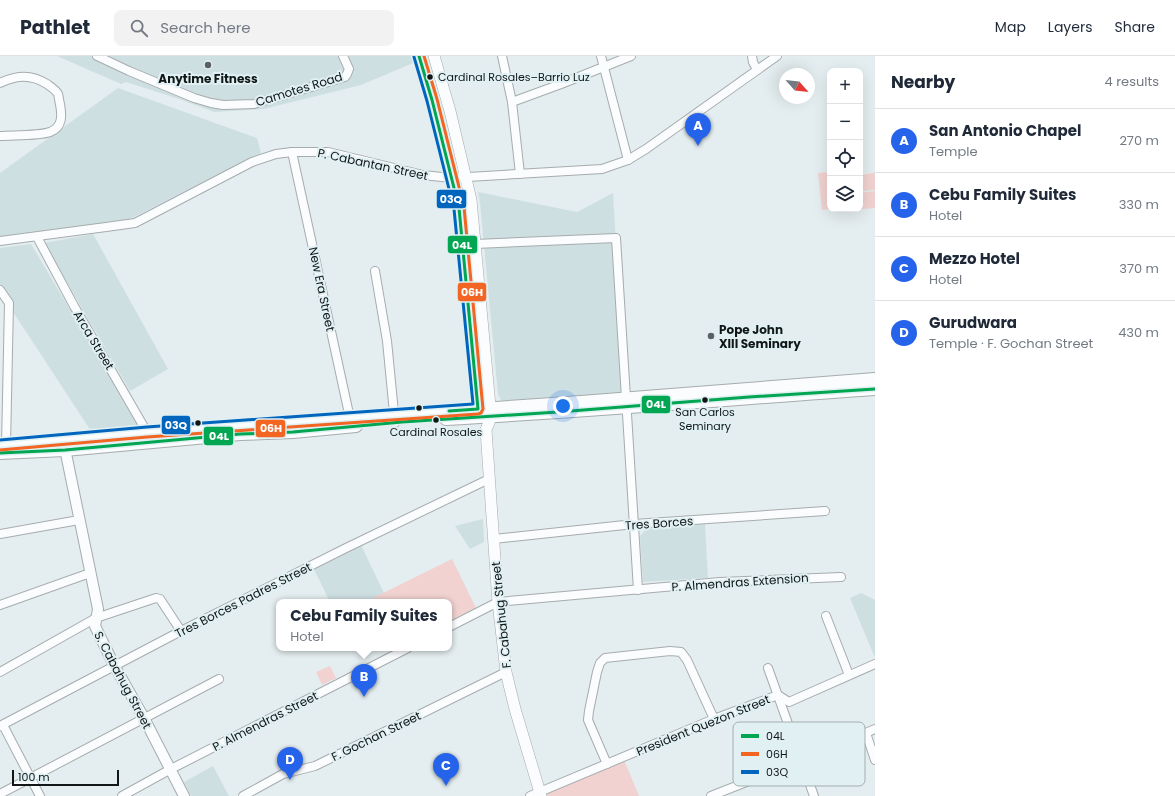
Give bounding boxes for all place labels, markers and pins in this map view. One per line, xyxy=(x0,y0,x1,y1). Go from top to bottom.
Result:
marker: Anytime Fitness xyxy=(203,60,213,70)
place label: Cardinal Rosales–Barrio Luz xyxy=(438,69,590,85)
place label: Anytime Fitness xyxy=(158,70,258,87)
marker: Cardinal Rosales–Barrio Luz xyxy=(425,72,435,82)
pin: A xyxy=(685,113,711,146)
place label: Pope John XIII Seminary xyxy=(719,321,801,352)
marker: Pope John XIII Seminary xyxy=(706,331,716,341)
marker: San Carlos Seminary xyxy=(700,395,710,405)
unlabelled marker xyxy=(414,403,424,413)
place label: San Carlos Seminary xyxy=(675,404,735,434)
marker: Cardinal Rosales xyxy=(431,415,441,425)
unlabelled marker xyxy=(193,418,203,428)
place label: Cardinal Rosales xyxy=(390,424,482,440)
pin: B xyxy=(351,664,377,697)
pin: D xyxy=(277,747,303,780)
pin: C xyxy=(433,753,459,786)

